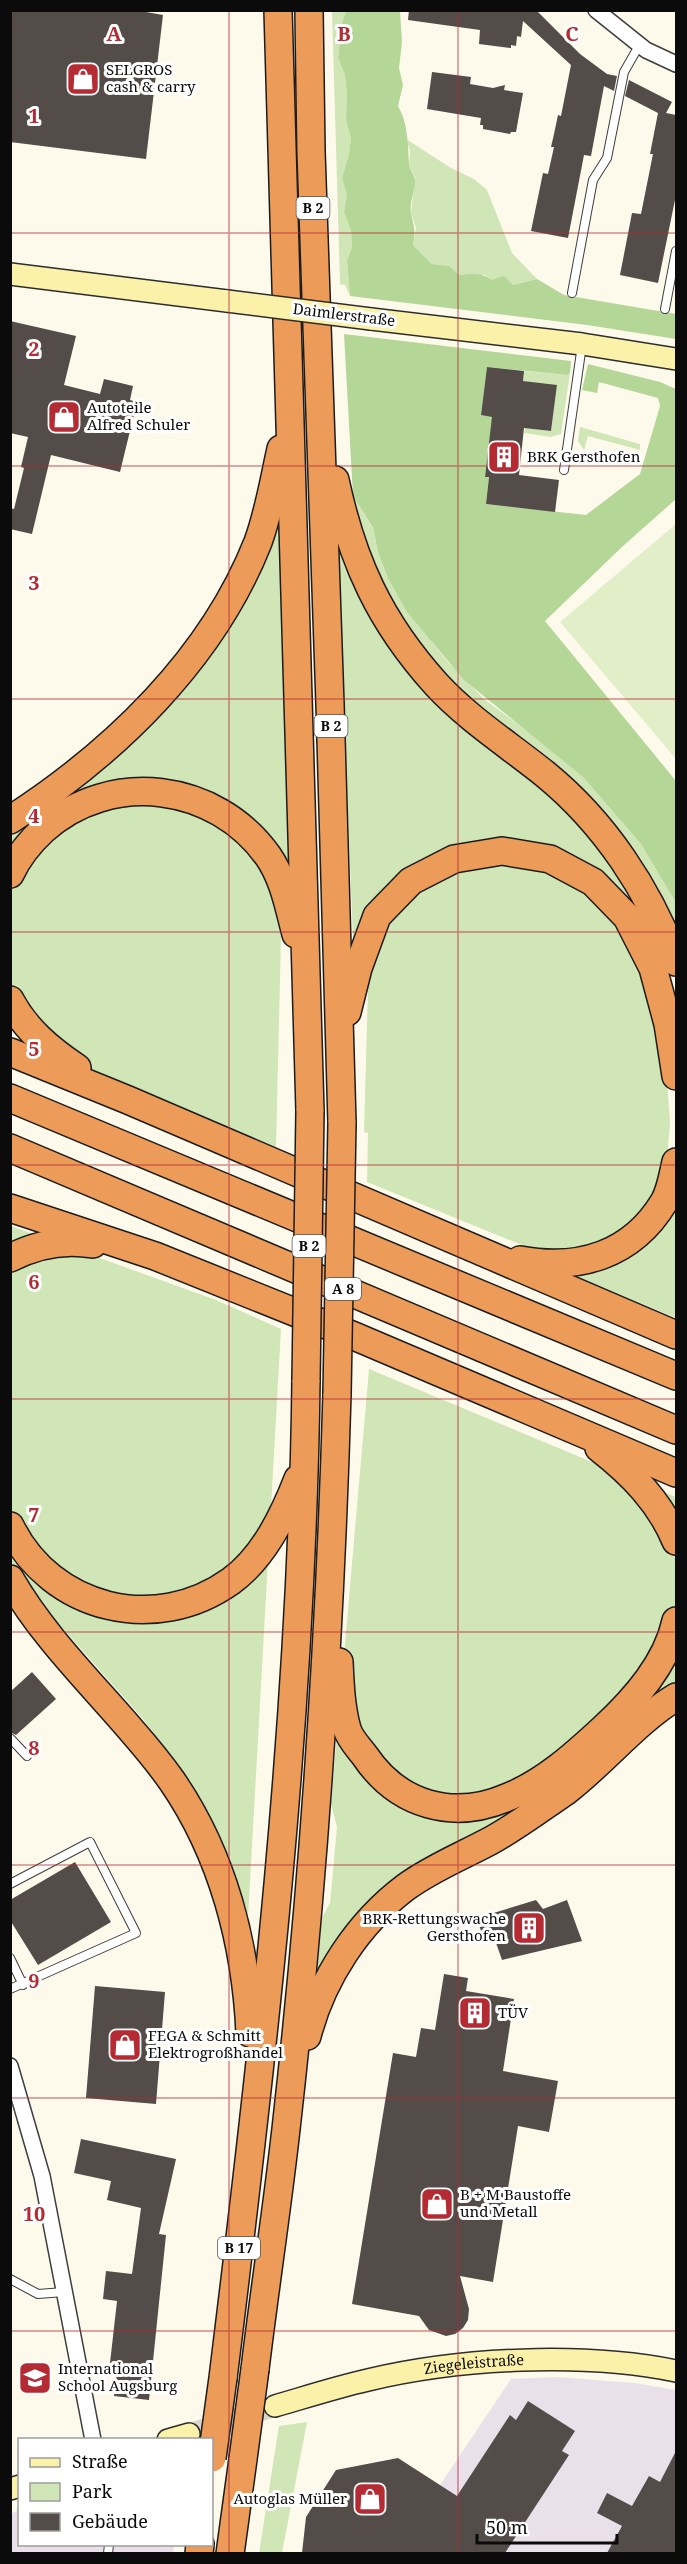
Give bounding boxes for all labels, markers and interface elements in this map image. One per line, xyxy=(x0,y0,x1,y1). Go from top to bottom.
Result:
text: A xyxy=(106,20,122,47)
text: B xyxy=(337,20,351,47)
text: C xyxy=(565,20,579,47)
place label: SELGROS cash & carry xyxy=(106,59,196,96)
shop icon: SELGROS cash & carry xyxy=(65,61,101,97)
text: 1 xyxy=(28,102,40,129)
road number: B 2 xyxy=(296,197,330,219)
street label: Daimlerstraße xyxy=(292,298,396,330)
text: 2 xyxy=(28,335,40,362)
place label: Autoteile Alfred Schuler xyxy=(87,397,190,434)
shop icon: Autoteile Alfred Schuler xyxy=(46,399,82,435)
building icon: BRK Gersthofen xyxy=(486,439,522,475)
place label: BRK Gersthofen xyxy=(527,446,641,466)
text: 3 xyxy=(28,569,40,596)
road number: B 2 xyxy=(314,715,348,737)
text: 4 xyxy=(28,802,40,829)
text: 5 xyxy=(28,1035,40,1062)
road number: B 2 xyxy=(292,1235,326,1257)
text: 6 xyxy=(28,1268,40,1295)
road number: A 8 xyxy=(325,1278,361,1300)
text: 7 xyxy=(28,1501,40,1528)
text: 8 xyxy=(28,1734,40,1761)
place label: BRK-Rettungswache Gersthofen xyxy=(362,1908,506,1945)
building icon: BRK-Rettungswache Gersthofen xyxy=(511,1910,547,1946)
text: 9 xyxy=(28,1967,40,1994)
building icon: TÜV xyxy=(457,1995,493,2031)
place label: TÜV xyxy=(498,2002,529,2022)
place label: FEGA & Schmitt Elektrogroßhandel xyxy=(148,2025,283,2062)
shop icon: FEGA & Schmitt Elektrogroßhandel xyxy=(107,2027,143,2063)
place label: B + M Baustoffe und Metall xyxy=(460,2184,571,2221)
shop icon: B + M Baustoffe und Metall xyxy=(419,2186,455,2222)
text: 10 xyxy=(23,2200,45,2227)
road number: B 17 xyxy=(218,2237,260,2259)
street label: Ziegeleistraße xyxy=(422,2349,524,2378)
place label: International School Augsburg xyxy=(58,2358,177,2395)
school or university icon: International School Augsburg xyxy=(17,2360,53,2396)
legend xyxy=(18,2438,213,2546)
text: Straße xyxy=(72,2449,128,2473)
text: Park xyxy=(72,2479,112,2503)
shop icon: Autoglas Müller xyxy=(352,2481,388,2517)
place label: Autoglas Müller xyxy=(233,2488,347,2508)
scale bar xyxy=(477,2507,616,2545)
text: Gebäude xyxy=(72,2509,148,2533)
text: 50 m xyxy=(486,2515,528,2539)

